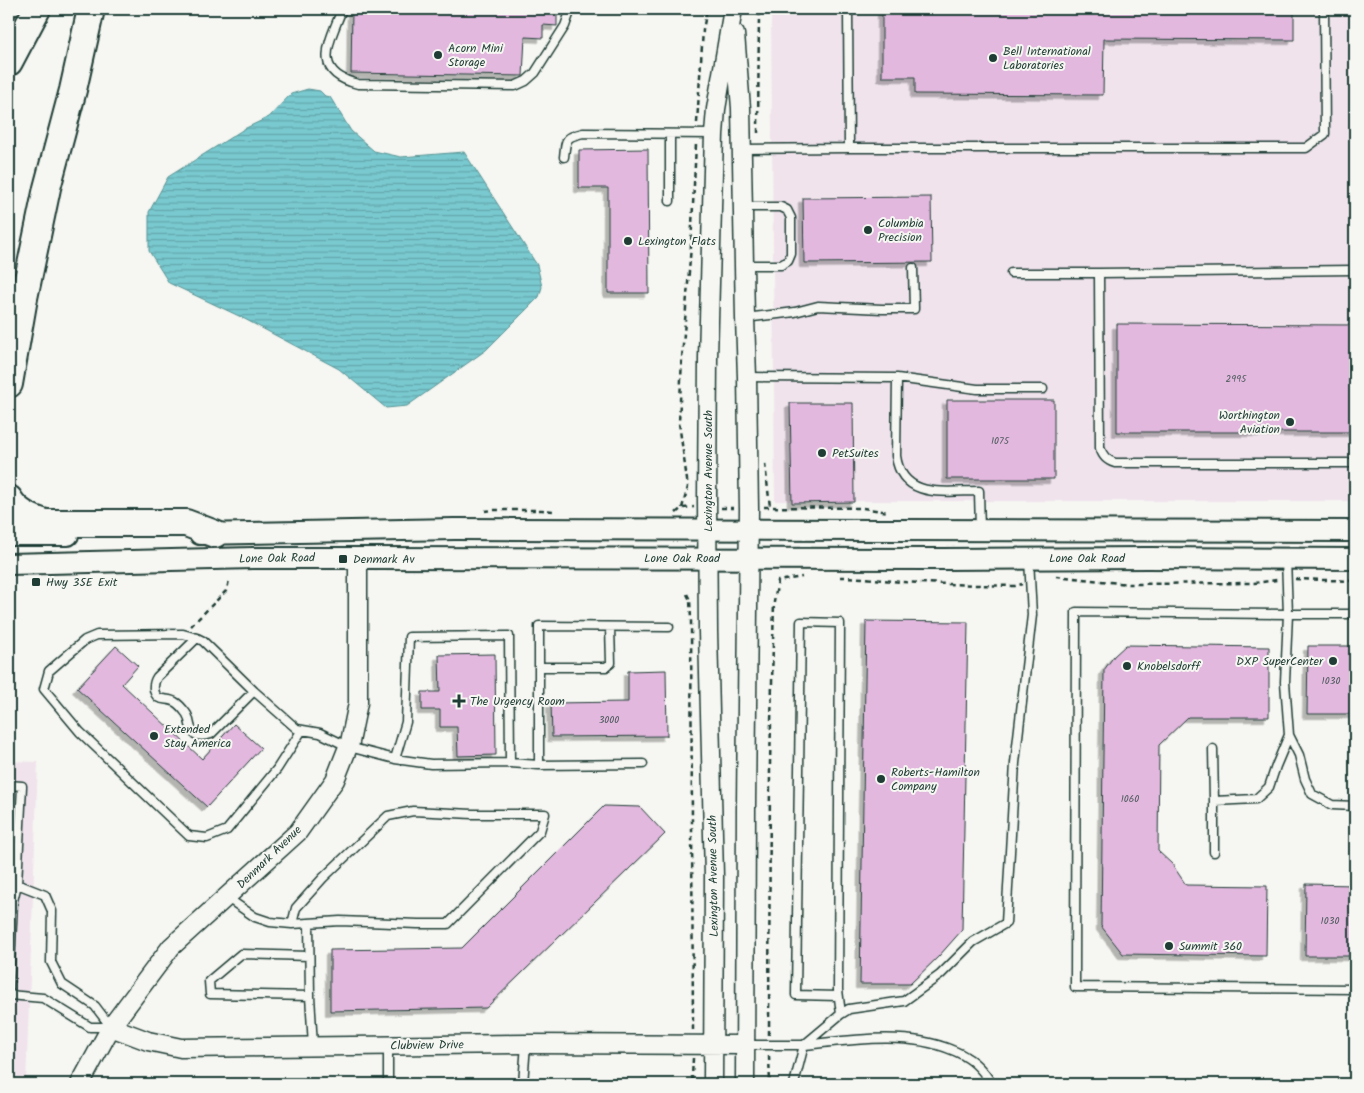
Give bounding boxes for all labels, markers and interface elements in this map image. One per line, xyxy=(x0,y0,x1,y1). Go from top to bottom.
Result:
place label: Acorn Mini Storage xyxy=(448,39,504,72)
place label: Bell International Laboratories xyxy=(1003,42,1091,75)
marker: Acorn Mini Storage xyxy=(432,49,444,61)
marker: Bell International Laboratories xyxy=(987,52,999,64)
place label: Columbia Precision xyxy=(878,214,924,247)
marker: Columbia Precision xyxy=(862,224,874,236)
place label: Lexington Flats xyxy=(638,232,716,251)
marker: Lexington Flats xyxy=(622,235,634,247)
house number: 2995 xyxy=(1226,371,1247,387)
place label: Worthington Aviation xyxy=(1219,406,1280,439)
street label: Lexington Avenue South xyxy=(699,410,718,532)
marker: Worthington Aviation xyxy=(1284,416,1296,428)
house number: 1075 xyxy=(991,433,1010,449)
place label: PetSuites xyxy=(832,444,879,463)
marker: PetSuites xyxy=(816,447,828,459)
street label: Lone Oak Road xyxy=(239,548,316,569)
street label: Lone Oak Road xyxy=(644,549,721,568)
street label: Lone Oak Road xyxy=(1049,549,1126,568)
place label: Denmark Av xyxy=(353,550,415,569)
marker: Denmark Av xyxy=(337,553,349,565)
place label: Hwy 35E Exit xyxy=(46,573,118,592)
marker: Hwy 35E Exit xyxy=(30,576,42,588)
place label: DXP SuperCenter xyxy=(1236,652,1324,671)
marker: DXP SuperCenter xyxy=(1327,655,1339,667)
place label: Knobelsdorff xyxy=(1137,657,1202,676)
marker: Knobelsdorff xyxy=(1121,660,1133,672)
house number: 1030 xyxy=(1322,673,1340,689)
place label: The Urgency Room xyxy=(470,692,565,711)
marker: The Urgency Room xyxy=(452,694,466,708)
house number: 3000 xyxy=(599,712,619,728)
place label: Extended Stay America xyxy=(164,720,232,753)
marker: Extended Stay America xyxy=(148,730,160,742)
place label: Roberts-Hamilton Company xyxy=(891,763,980,796)
marker: Roberts-Hamilton Company xyxy=(875,773,887,785)
house number: 1060 xyxy=(1121,791,1139,807)
street label: Lexington Avenue South xyxy=(703,815,724,937)
street label: Denmark Avenue xyxy=(232,821,307,894)
house number: 1030 xyxy=(1321,913,1339,929)
place label: Summit 360 xyxy=(1179,937,1242,956)
marker: Summit 360 xyxy=(1163,940,1175,952)
street label: Clubview Drive xyxy=(390,1035,464,1056)

